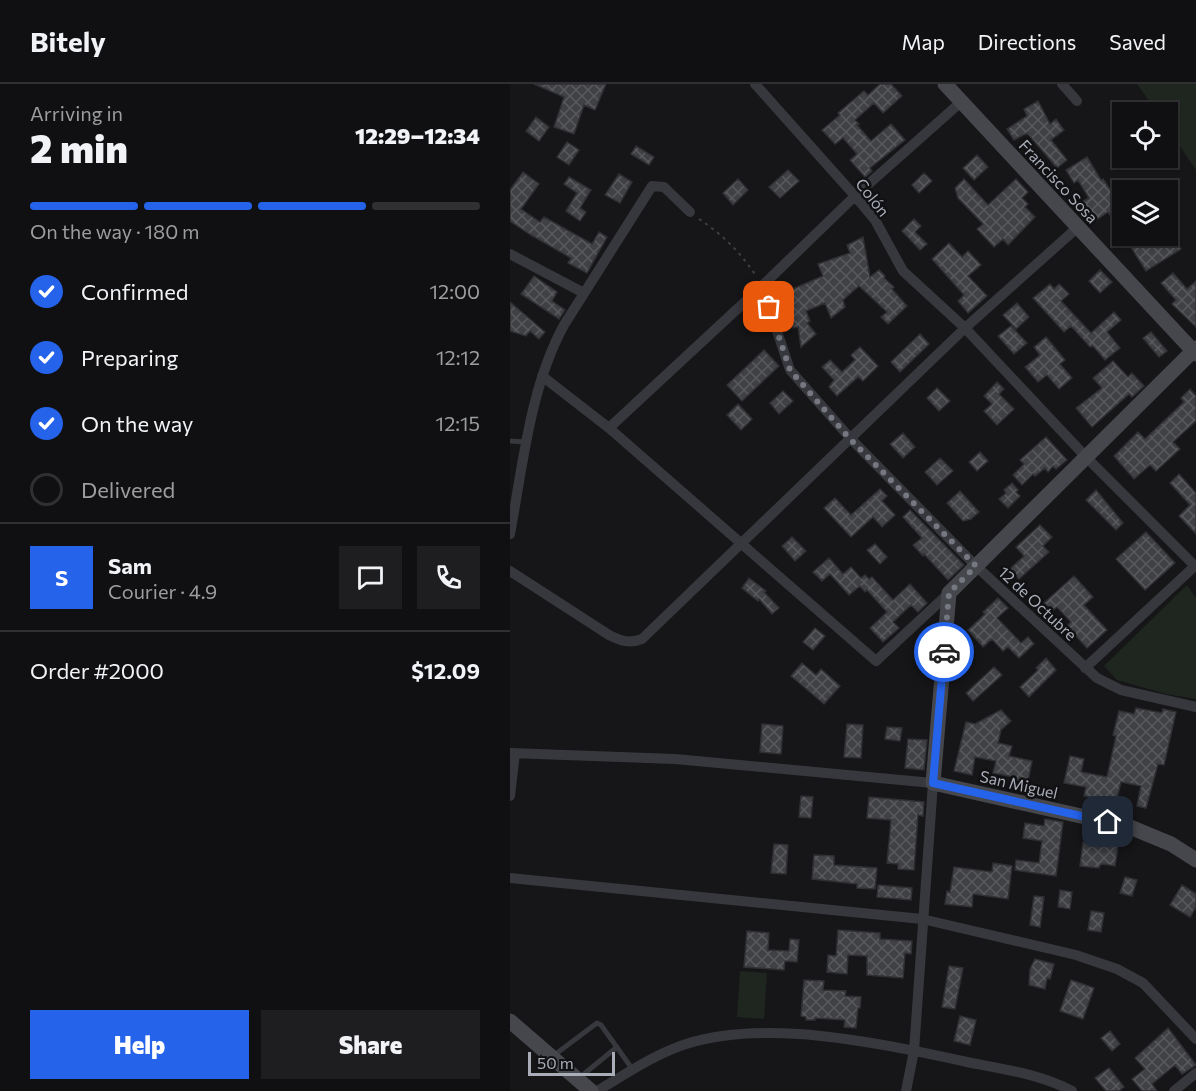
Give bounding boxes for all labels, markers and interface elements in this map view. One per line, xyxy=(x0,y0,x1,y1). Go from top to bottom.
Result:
text: Bitely xyxy=(30,24,106,58)
text: Map xyxy=(902,29,945,54)
text: Directions xyxy=(978,29,1076,54)
text: Saved xyxy=(1109,29,1166,54)
text: Arriving in xyxy=(30,101,123,125)
map controls xyxy=(1112,102,1178,246)
button: locate xyxy=(1112,102,1178,168)
text: 12:29–12:34 xyxy=(355,122,480,149)
text: 2 min xyxy=(30,123,128,171)
street label: Francisco Sosa xyxy=(1016,135,1102,227)
street label: Colón xyxy=(852,174,894,220)
button: layers xyxy=(1112,180,1178,246)
text: On the way · 180 m xyxy=(30,219,199,243)
icon: check xyxy=(30,275,63,308)
text: Confirmed xyxy=(81,278,188,305)
text: 12:00 xyxy=(430,279,480,303)
pin xyxy=(743,281,794,332)
icon: bag xyxy=(752,290,785,323)
icon: check xyxy=(30,341,63,374)
text: Preparing xyxy=(81,344,178,371)
text: 12:12 xyxy=(436,345,480,369)
icon: check xyxy=(30,407,63,440)
text: On the way xyxy=(81,410,193,437)
text: 12:15 xyxy=(436,411,480,435)
text: Delivered xyxy=(81,476,175,503)
button: chat xyxy=(339,546,402,609)
button: phone xyxy=(417,546,480,609)
text: Sam xyxy=(108,552,152,579)
street label: 12 de Octubre xyxy=(995,562,1081,644)
text: S xyxy=(55,564,68,591)
text: Courier · 4.9 xyxy=(108,579,217,603)
courier xyxy=(914,622,974,682)
icon: car xyxy=(928,636,961,669)
text: Order #2000 xyxy=(30,657,164,684)
text: $12.09 xyxy=(411,657,480,684)
street label: San Miguel xyxy=(978,766,1060,802)
pin xyxy=(1082,796,1133,847)
icon: home xyxy=(1091,805,1124,838)
button: Help xyxy=(30,1010,249,1079)
button: Share xyxy=(261,1010,480,1079)
scale bar xyxy=(528,1049,615,1076)
text: 50 m xyxy=(537,1053,574,1072)

